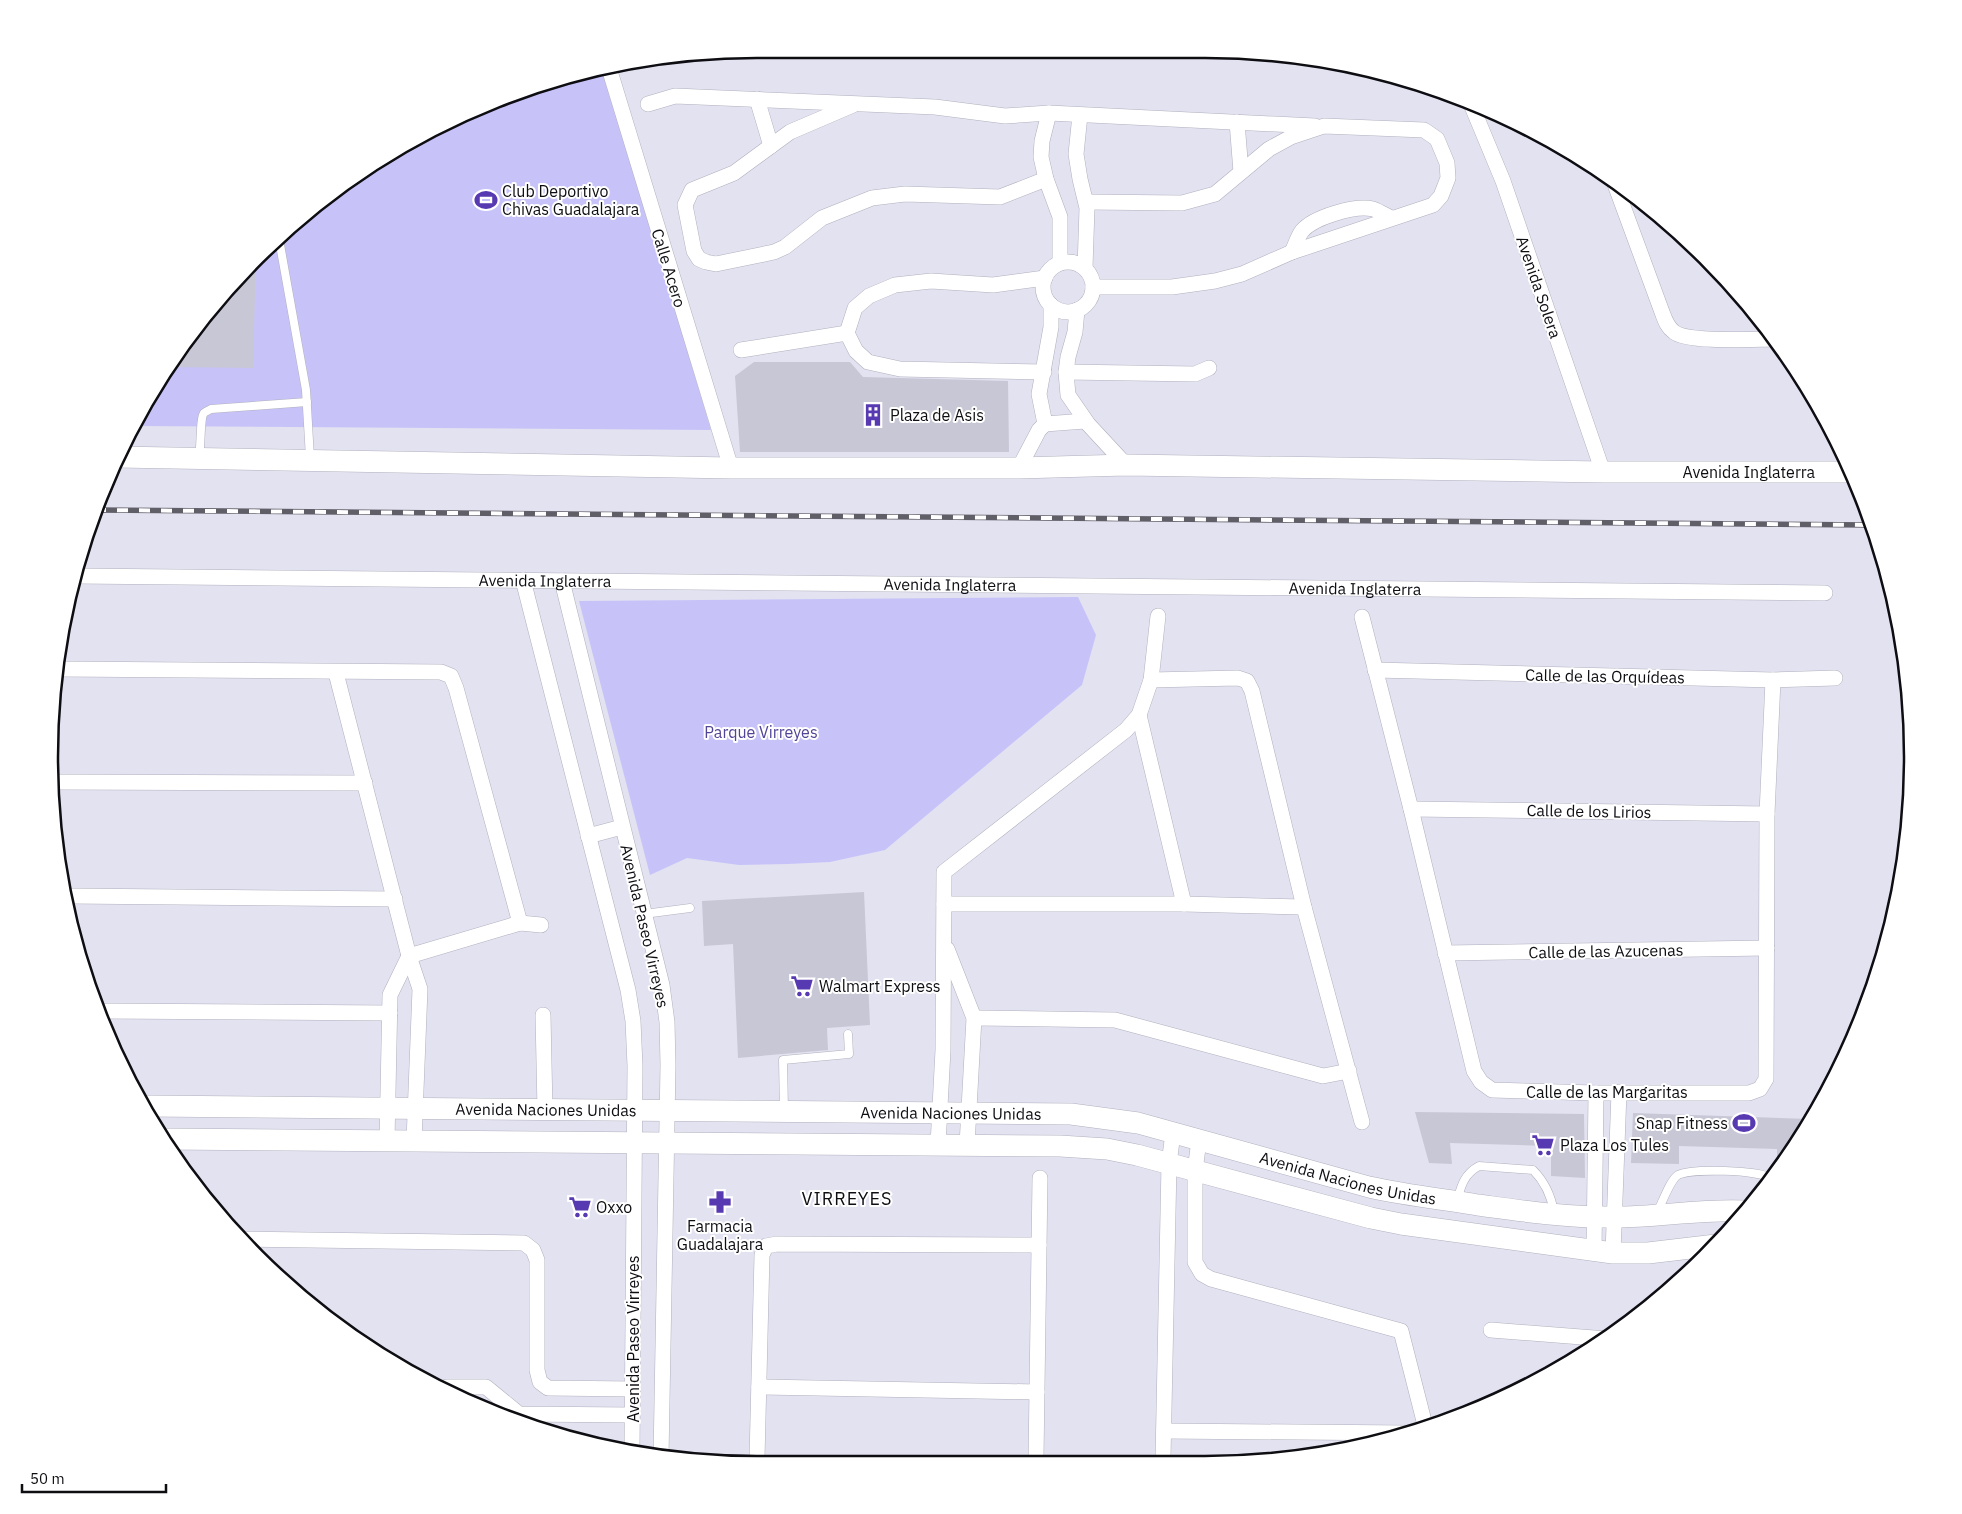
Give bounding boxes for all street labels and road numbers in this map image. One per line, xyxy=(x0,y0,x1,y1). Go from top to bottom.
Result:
street label: Calle Acero xyxy=(648,226,690,310)
street label: Avenida Solera xyxy=(1512,233,1566,341)
street label: Avenida Inglaterra xyxy=(1682,462,1816,482)
street label: Avenida Inglaterra xyxy=(479,570,612,591)
street label: Avenida Inglaterra xyxy=(884,574,1017,595)
street label: Avenida Inglaterra xyxy=(1289,578,1422,599)
street label: Calle de las Orquídeas xyxy=(1525,665,1685,687)
street label: Calle de los Lirios xyxy=(1526,800,1652,822)
street label: Avenida Paseo Virreyes xyxy=(616,842,674,1010)
street label: Calle de las Azucenas xyxy=(1528,940,1684,962)
street label: Calle de las Margaritas xyxy=(1526,1082,1688,1102)
street label: Avenida Naciones Unidas xyxy=(455,1099,637,1120)
street label: Avenida Naciones Unidas xyxy=(860,1102,1042,1124)
street label: Avenida Naciones Unidas xyxy=(1258,1147,1438,1209)
street label: Avenida Paseo Virreyes xyxy=(623,1255,643,1423)

